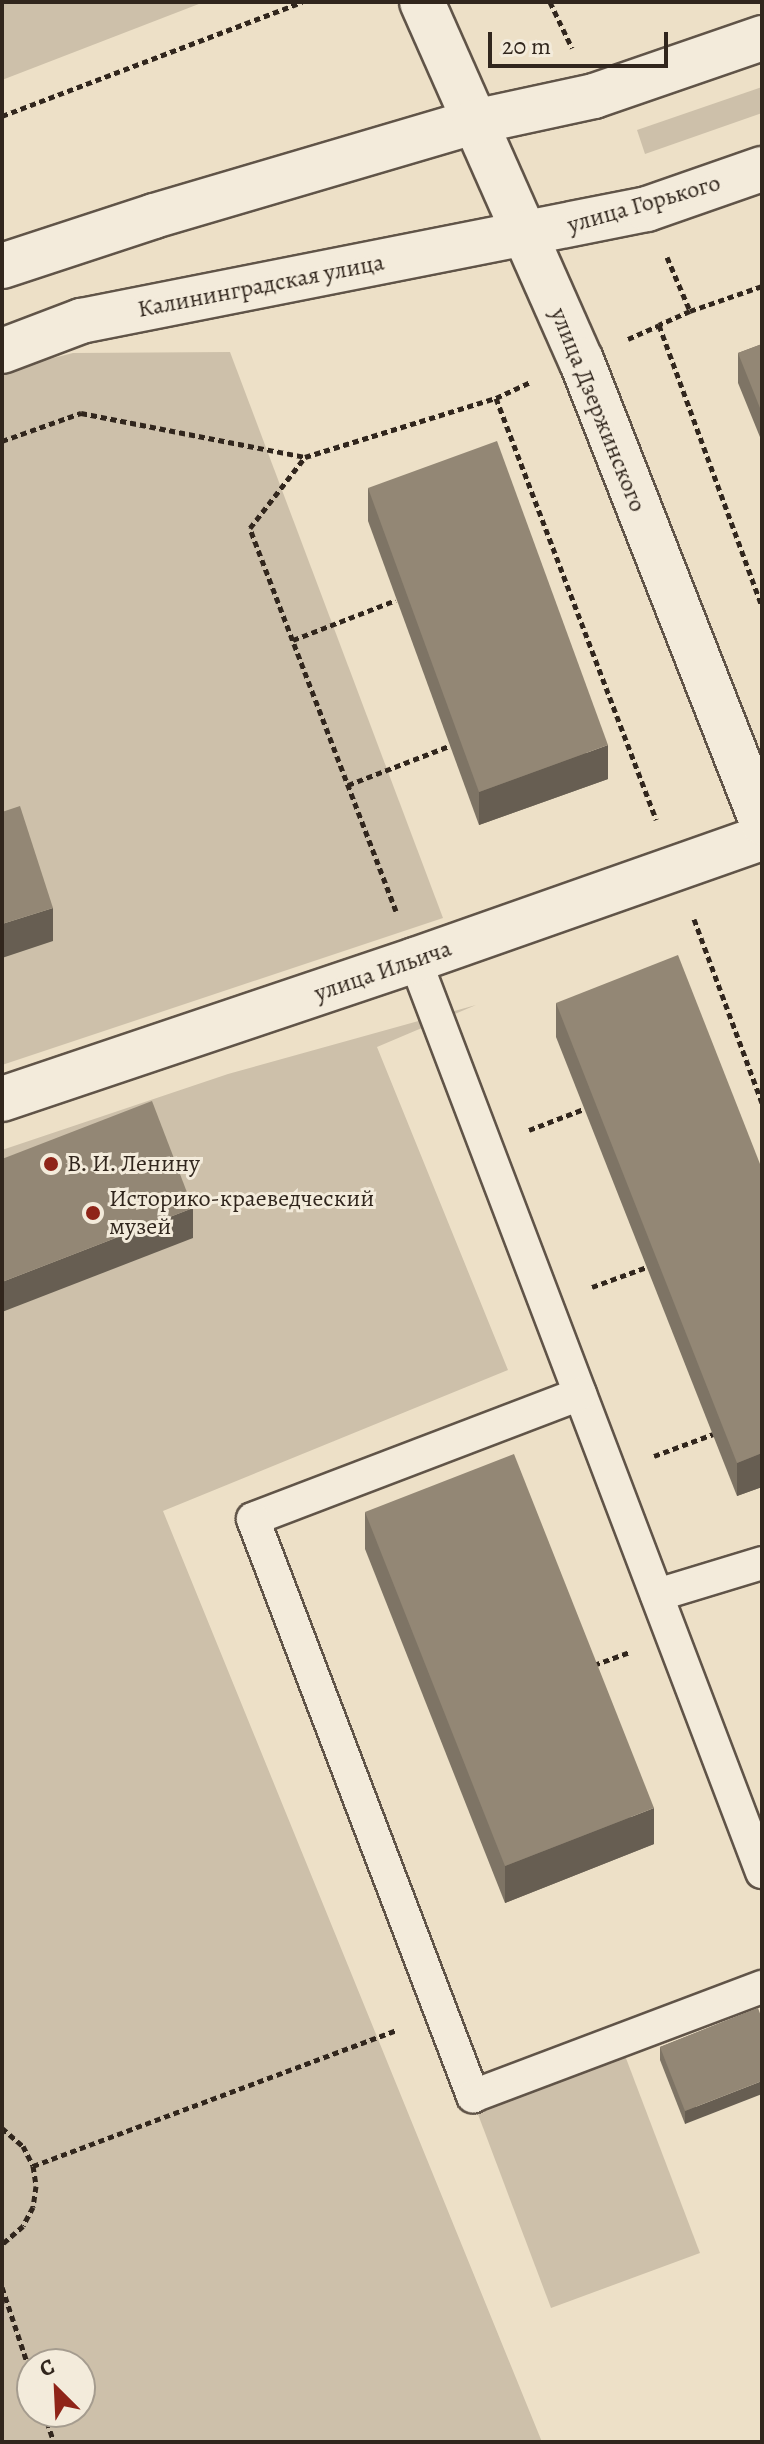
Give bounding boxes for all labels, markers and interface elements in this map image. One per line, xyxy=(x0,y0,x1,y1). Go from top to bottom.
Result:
scale bar xyxy=(492,16,672,66)
text: 20 m xyxy=(502,30,551,62)
street label: улица Горького xyxy=(564,168,724,240)
street label: Калининградская улица xyxy=(135,248,387,324)
street label: улица Дзержинского xyxy=(544,304,652,516)
street label: улица Ильича xyxy=(311,934,455,1008)
place label: В. И. Ленину xyxy=(67,1150,201,1178)
marker: В. И. Ленину xyxy=(42,1155,60,1173)
place label: Историко-краеведческий музей xyxy=(109,1185,374,1241)
marker: Историко-краеведческий музей xyxy=(84,1204,102,1222)
north arrow xyxy=(16,2348,96,2428)
text: С xyxy=(35,2351,59,2384)

